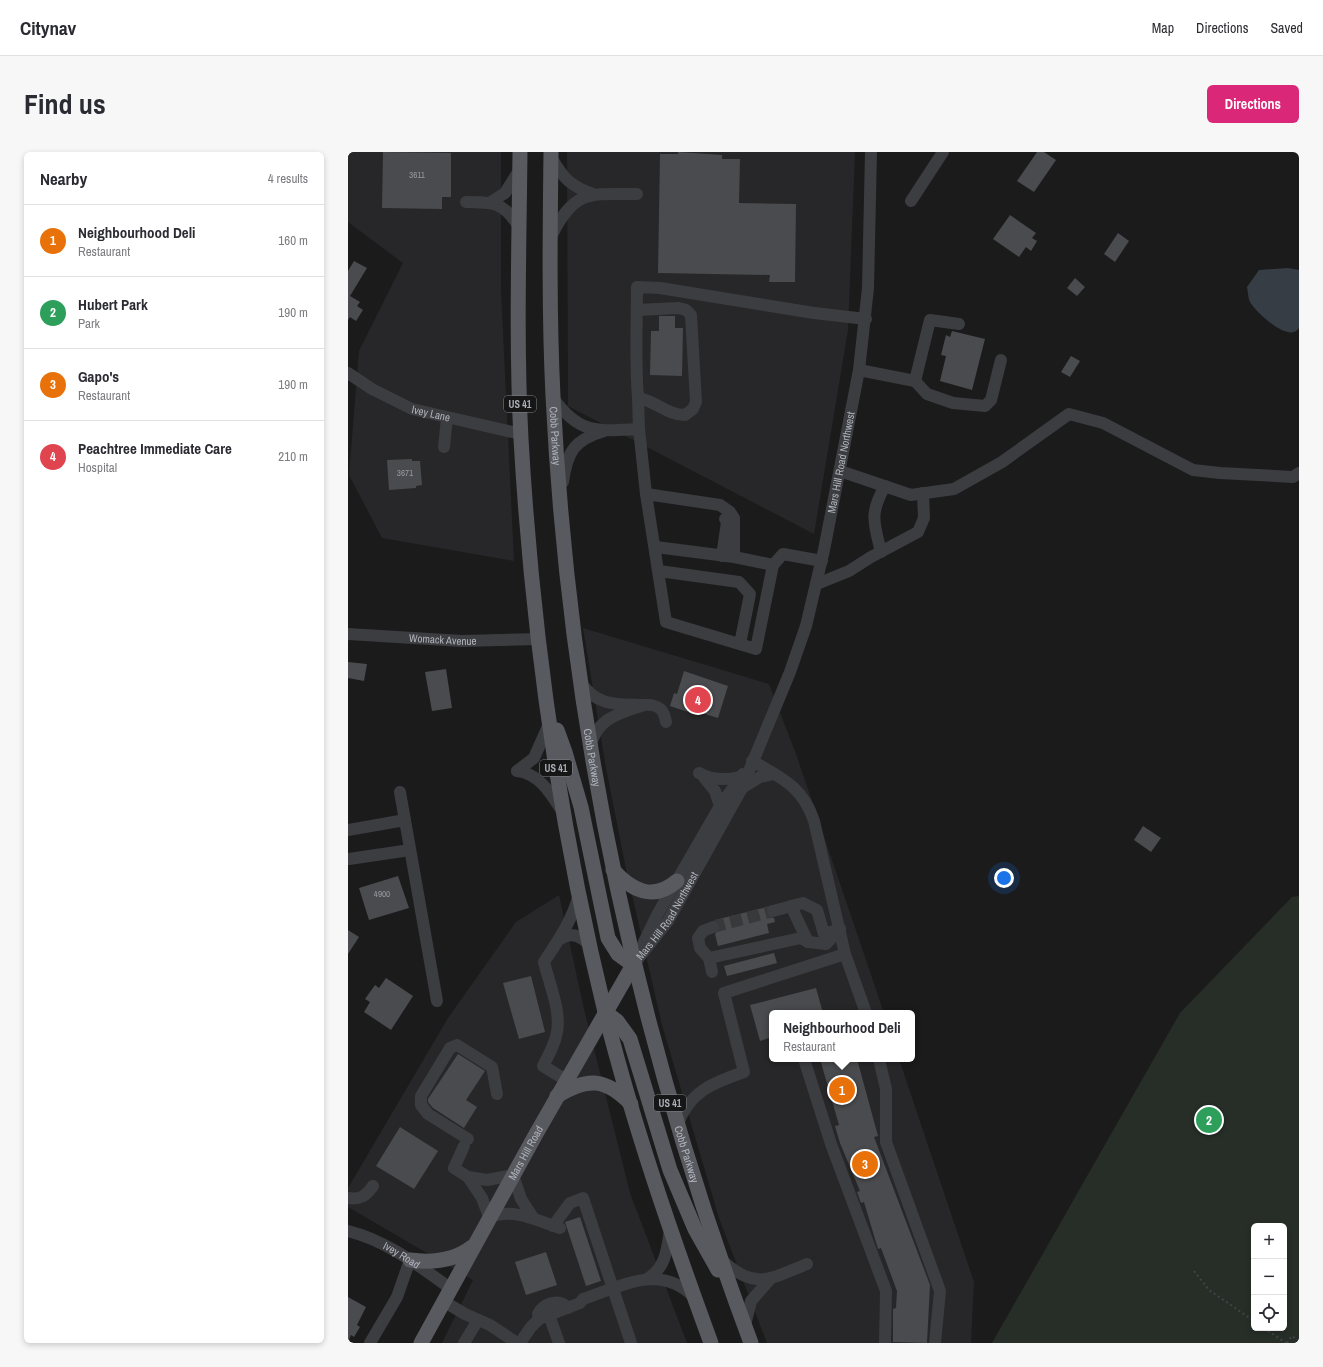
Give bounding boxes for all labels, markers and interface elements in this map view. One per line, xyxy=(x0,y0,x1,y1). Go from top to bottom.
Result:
text: Citynav xyxy=(20,15,76,41)
text: Map xyxy=(1152,19,1174,37)
text: Directions xyxy=(1196,19,1248,37)
text: Saved xyxy=(1270,19,1303,37)
text: Find us xyxy=(24,85,106,123)
button: Directions xyxy=(1207,85,1299,123)
text: Nearby xyxy=(40,167,87,190)
house number: 3611 xyxy=(409,169,425,181)
text: 4 results xyxy=(268,170,308,187)
text: Neighbourhood Deli xyxy=(78,222,196,243)
text: 1 xyxy=(50,232,56,249)
text: 160 m xyxy=(278,232,308,249)
text: Restaurant xyxy=(78,243,130,260)
text: Hubert Park xyxy=(78,294,148,315)
text: 2 xyxy=(50,304,56,321)
text: 190 m xyxy=(278,304,308,321)
text: Park xyxy=(78,315,100,332)
text: Gapo's xyxy=(78,366,119,387)
text: 3 xyxy=(50,376,56,393)
text: 190 m xyxy=(278,376,308,393)
text: Restaurant xyxy=(78,387,130,404)
road number: US 41 xyxy=(504,396,536,412)
street label: Ivey Lane xyxy=(410,402,452,425)
street label: Cobb Parkway xyxy=(547,406,564,466)
street label: Mars Hill Road Northwest xyxy=(824,410,858,514)
text: Peachtree Immediate Care xyxy=(78,438,232,459)
text: 4 xyxy=(50,448,56,465)
text: 210 m xyxy=(278,448,308,465)
text: Hospital xyxy=(78,459,117,476)
house number: 3671 xyxy=(397,467,413,479)
street label: Womack Avenue xyxy=(409,631,477,648)
pin: 4 xyxy=(685,685,711,715)
street label: Cobb Parkway xyxy=(580,728,604,788)
road number: US 41 xyxy=(540,760,572,776)
your location xyxy=(994,868,1014,888)
street label: Mars Hill Road Northwest xyxy=(633,869,701,963)
house number: 4900 xyxy=(374,888,390,900)
popup xyxy=(769,1010,915,1062)
text: Neighbourhood Deli xyxy=(783,1017,901,1038)
text: Restaurant xyxy=(783,1038,835,1055)
pin: 1 xyxy=(829,1075,855,1105)
road number: US 41 xyxy=(654,1095,686,1111)
pin: 2 xyxy=(1196,1105,1222,1135)
street label: Mars Hill Road xyxy=(505,1123,546,1182)
street label: Cobb Parkway xyxy=(671,1124,702,1185)
pin: 3 xyxy=(852,1149,878,1179)
map controls xyxy=(1251,1223,1287,1331)
button: + xyxy=(1251,1223,1287,1259)
street label: Ivey Road xyxy=(381,1238,423,1272)
button: − xyxy=(1251,1259,1287,1295)
button: locate xyxy=(1251,1295,1287,1331)

